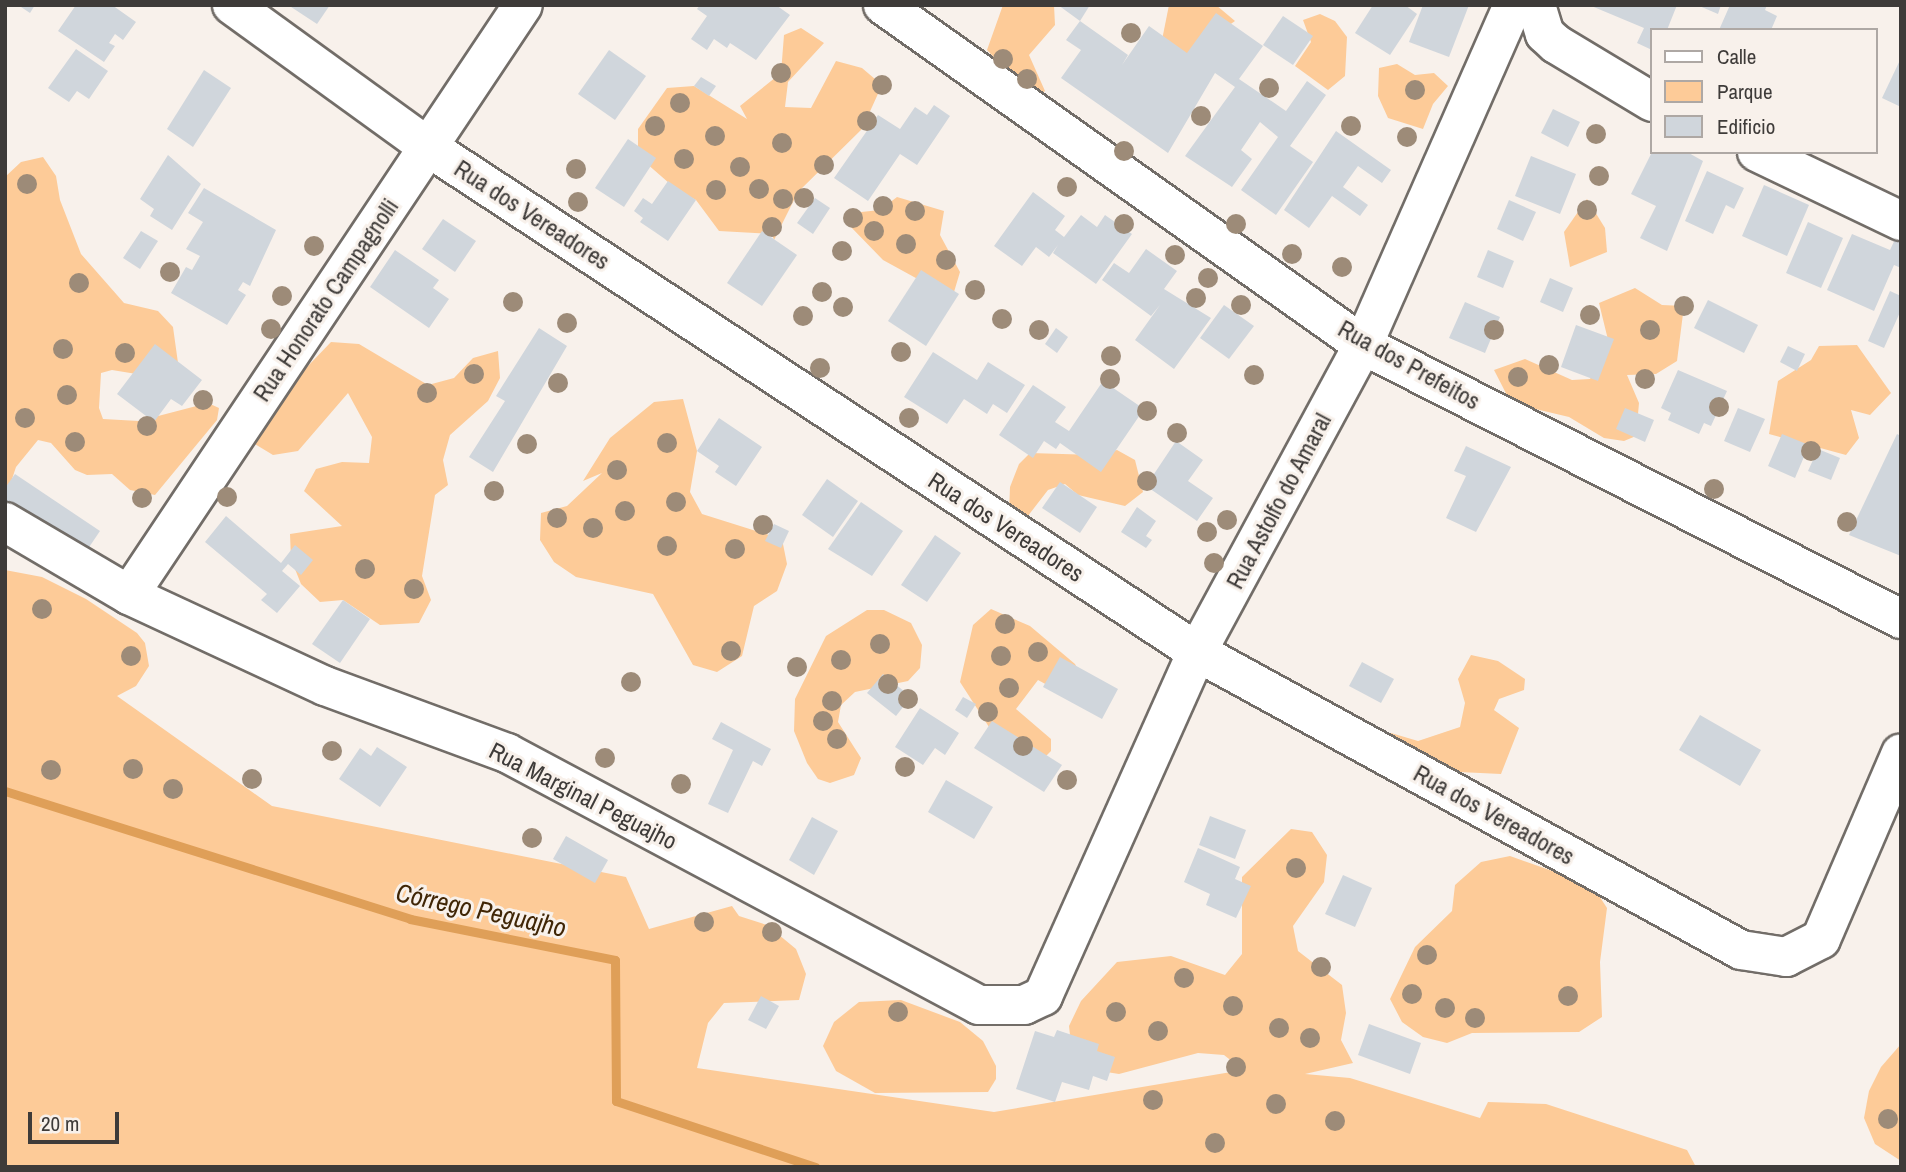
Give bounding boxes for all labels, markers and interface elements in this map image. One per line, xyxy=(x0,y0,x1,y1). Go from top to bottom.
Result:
legend xyxy=(1650,28,1878,154)
text: Calle xyxy=(1717,42,1756,71)
text: Parque xyxy=(1717,77,1773,106)
text: Edificio xyxy=(1717,112,1775,141)
street label: Rua dos Vereadores xyxy=(449,154,615,276)
street label: Rua Honorato Campagnolli xyxy=(247,193,405,407)
street label: Rua dos Prefeitos xyxy=(1333,314,1485,416)
street label: Rua Astolfo do Amaral xyxy=(1220,407,1338,595)
street label: Rua dos Vereadores xyxy=(923,466,1089,588)
street label: Rua Marginal Peguajho xyxy=(484,736,682,856)
street label: Rua dos Vereadores xyxy=(1409,759,1579,871)
water label: Córrego Peguajho xyxy=(393,877,569,943)
scale bar xyxy=(32,1098,122,1142)
text: 20 m xyxy=(41,1109,79,1138)

